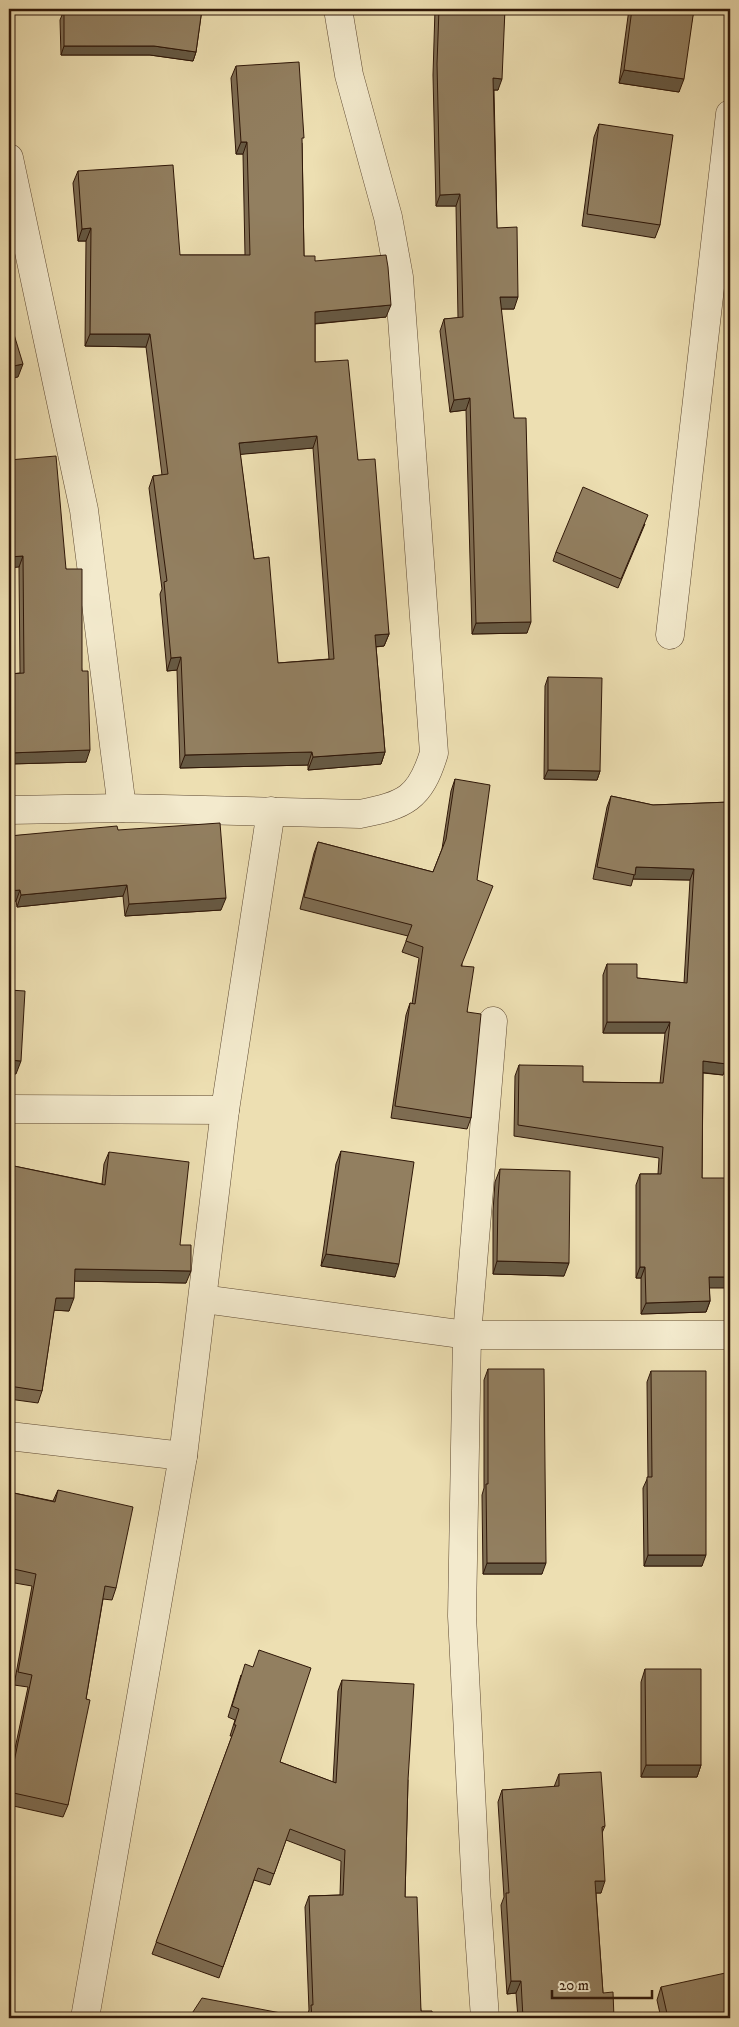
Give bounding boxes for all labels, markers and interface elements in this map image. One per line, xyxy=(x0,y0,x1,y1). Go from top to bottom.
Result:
scale bar xyxy=(552,1967,652,1999)
text: 20 m xyxy=(559,1976,589,1995)

